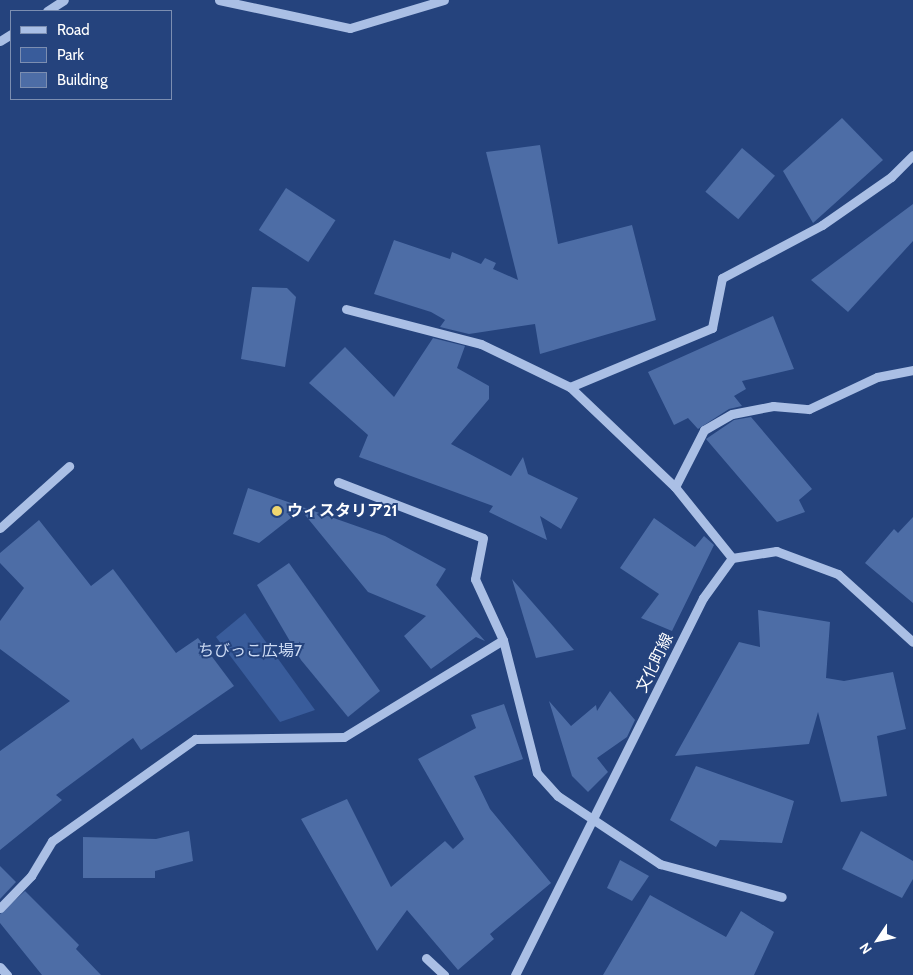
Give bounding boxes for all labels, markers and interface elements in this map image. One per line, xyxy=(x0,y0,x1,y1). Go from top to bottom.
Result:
legend xyxy=(10,10,172,100)
text: Road xyxy=(57,21,90,39)
text: Park xyxy=(57,46,84,64)
text: Building xyxy=(57,71,108,89)
place label: ウィスタリア21 xyxy=(287,501,397,521)
marker: ウィスタリア21 xyxy=(271,505,283,517)
street label: 文化町線 xyxy=(632,630,678,696)
park label: ちびっこ広場7 xyxy=(198,641,302,661)
north arrow xyxy=(853,915,903,965)
text: N xyxy=(855,939,876,958)

